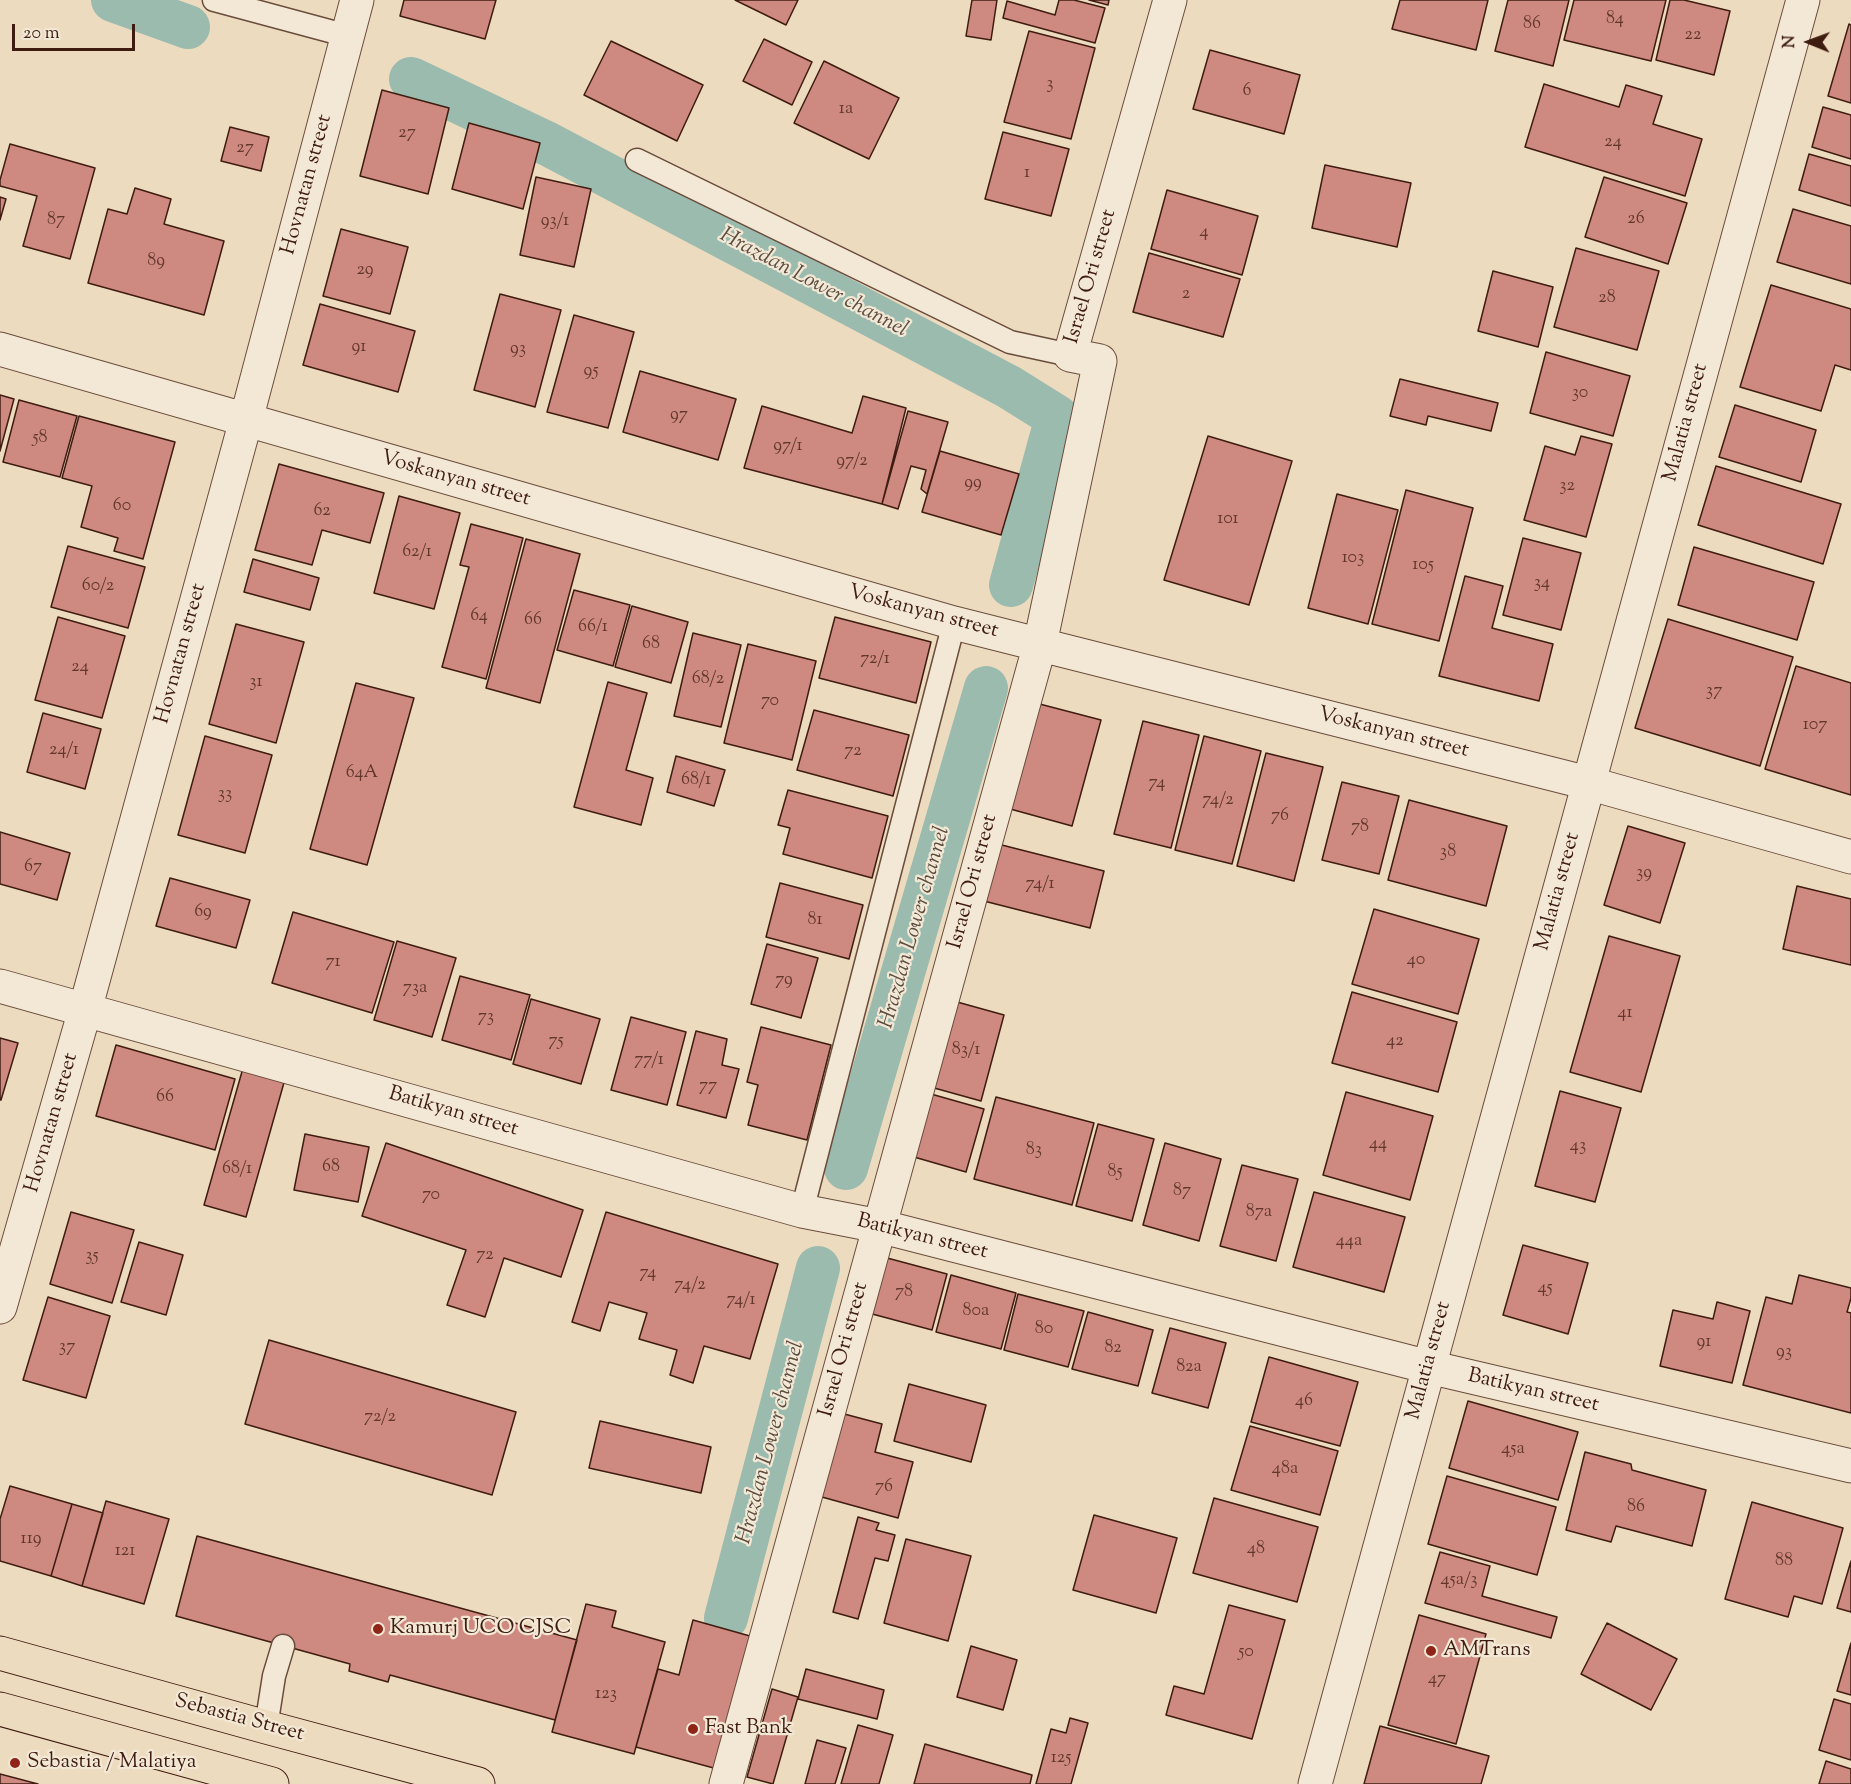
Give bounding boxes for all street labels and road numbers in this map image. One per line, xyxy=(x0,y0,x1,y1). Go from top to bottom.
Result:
street label: Hovnatan street xyxy=(277,112,339,258)
street label: Israel Ori street xyxy=(1061,207,1123,347)
street label: Malatia street xyxy=(1659,361,1715,485)
street label: Voskanyan street xyxy=(377,447,533,513)
street label: Hovnatan street xyxy=(151,581,213,727)
street label: Voskanyan street xyxy=(845,581,1001,645)
street label: Voskanyan street xyxy=(1315,703,1471,765)
street label: Israel Ori street xyxy=(944,812,1004,952)
street label: Malatia street xyxy=(1531,830,1587,954)
street label: Hovnatan street xyxy=(21,1050,85,1196)
street label: Batikyan street xyxy=(385,1082,521,1144)
street label: Batikyan street xyxy=(854,1210,990,1266)
street label: Israel Ori street xyxy=(815,1280,875,1420)
street label: Malatia street xyxy=(1402,1299,1458,1423)
street label: Batikyan street xyxy=(1465,1365,1601,1419)
street label: Sebastia Street xyxy=(171,1690,307,1748)

